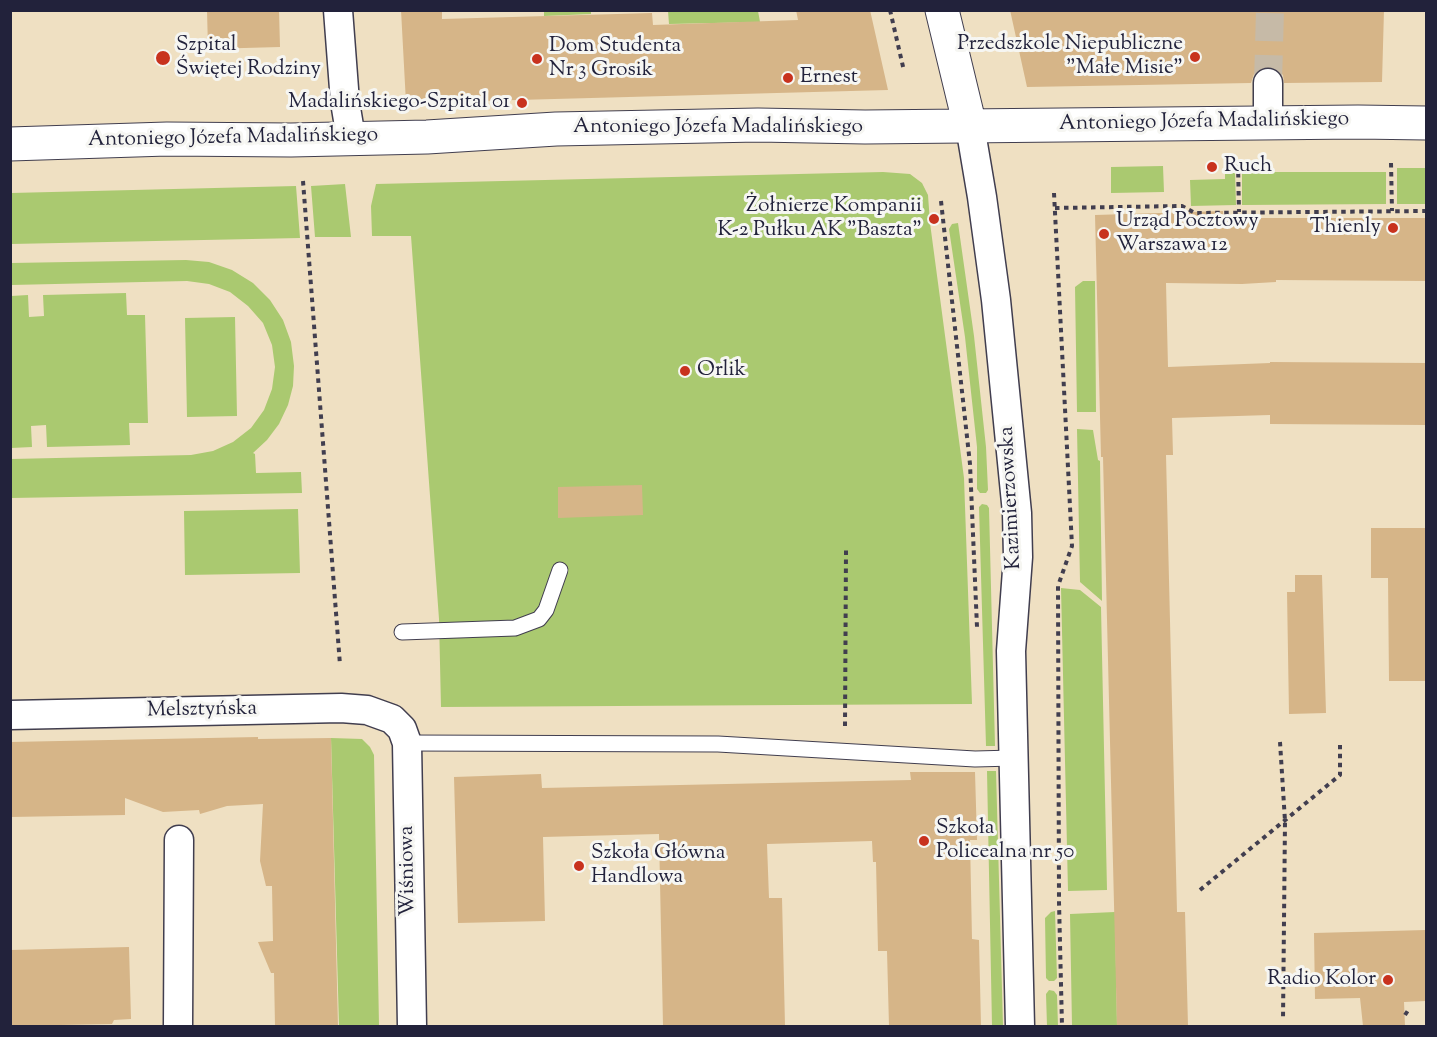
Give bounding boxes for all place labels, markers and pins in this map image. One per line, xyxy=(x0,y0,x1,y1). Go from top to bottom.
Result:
place label: Przedszkole Niepubliczne "Małe Misie" xyxy=(957,32,1183,82)
place label: Szpital Świętej Rodziny xyxy=(176,33,321,83)
place label: Dom Studenta Nr 3 Grosik xyxy=(549,34,681,84)
marker: Szpital Świętej Rodziny xyxy=(154,49,172,67)
marker: Przedszkole Niepubliczne "Małe Misie" xyxy=(1188,50,1202,64)
marker: Dom Studenta Nr 3 Grosik xyxy=(530,52,544,66)
place label: Ernest xyxy=(800,65,858,91)
marker: Ernest xyxy=(781,71,795,85)
place label: Madalińskiego-Szpital 01 xyxy=(288,90,510,116)
marker: Madalińskiego-Szpital 01 xyxy=(515,96,529,110)
place label: Ruch xyxy=(1224,154,1272,180)
marker: Ruch xyxy=(1205,160,1219,174)
place label: Żołnierze Kompanii K-2 Pułku AK "Baszta" xyxy=(717,194,922,244)
place label: Urząd Pocztowy Warszawa 12 xyxy=(1116,209,1259,259)
marker: Żołnierze Kompanii K-2 Pułku AK "Baszta" xyxy=(927,212,941,226)
place label: Thienly xyxy=(1310,215,1381,241)
marker: Thienly xyxy=(1386,221,1400,235)
marker: Urząd Pocztowy Warszawa 12 xyxy=(1097,227,1111,241)
place label: Orlik xyxy=(697,358,746,384)
marker: Orlik xyxy=(678,364,692,378)
place label: Szkoła Policealna nr 50 xyxy=(936,816,1074,866)
marker: Szkoła Policealna nr 50 xyxy=(917,834,931,848)
place label: Szkoła Główna Handlowa xyxy=(591,841,726,891)
marker: Szkoła Główna Handlowa xyxy=(572,859,586,873)
place label: Radio Kolor xyxy=(1267,967,1376,993)
marker: Radio Kolor xyxy=(1381,973,1395,987)

